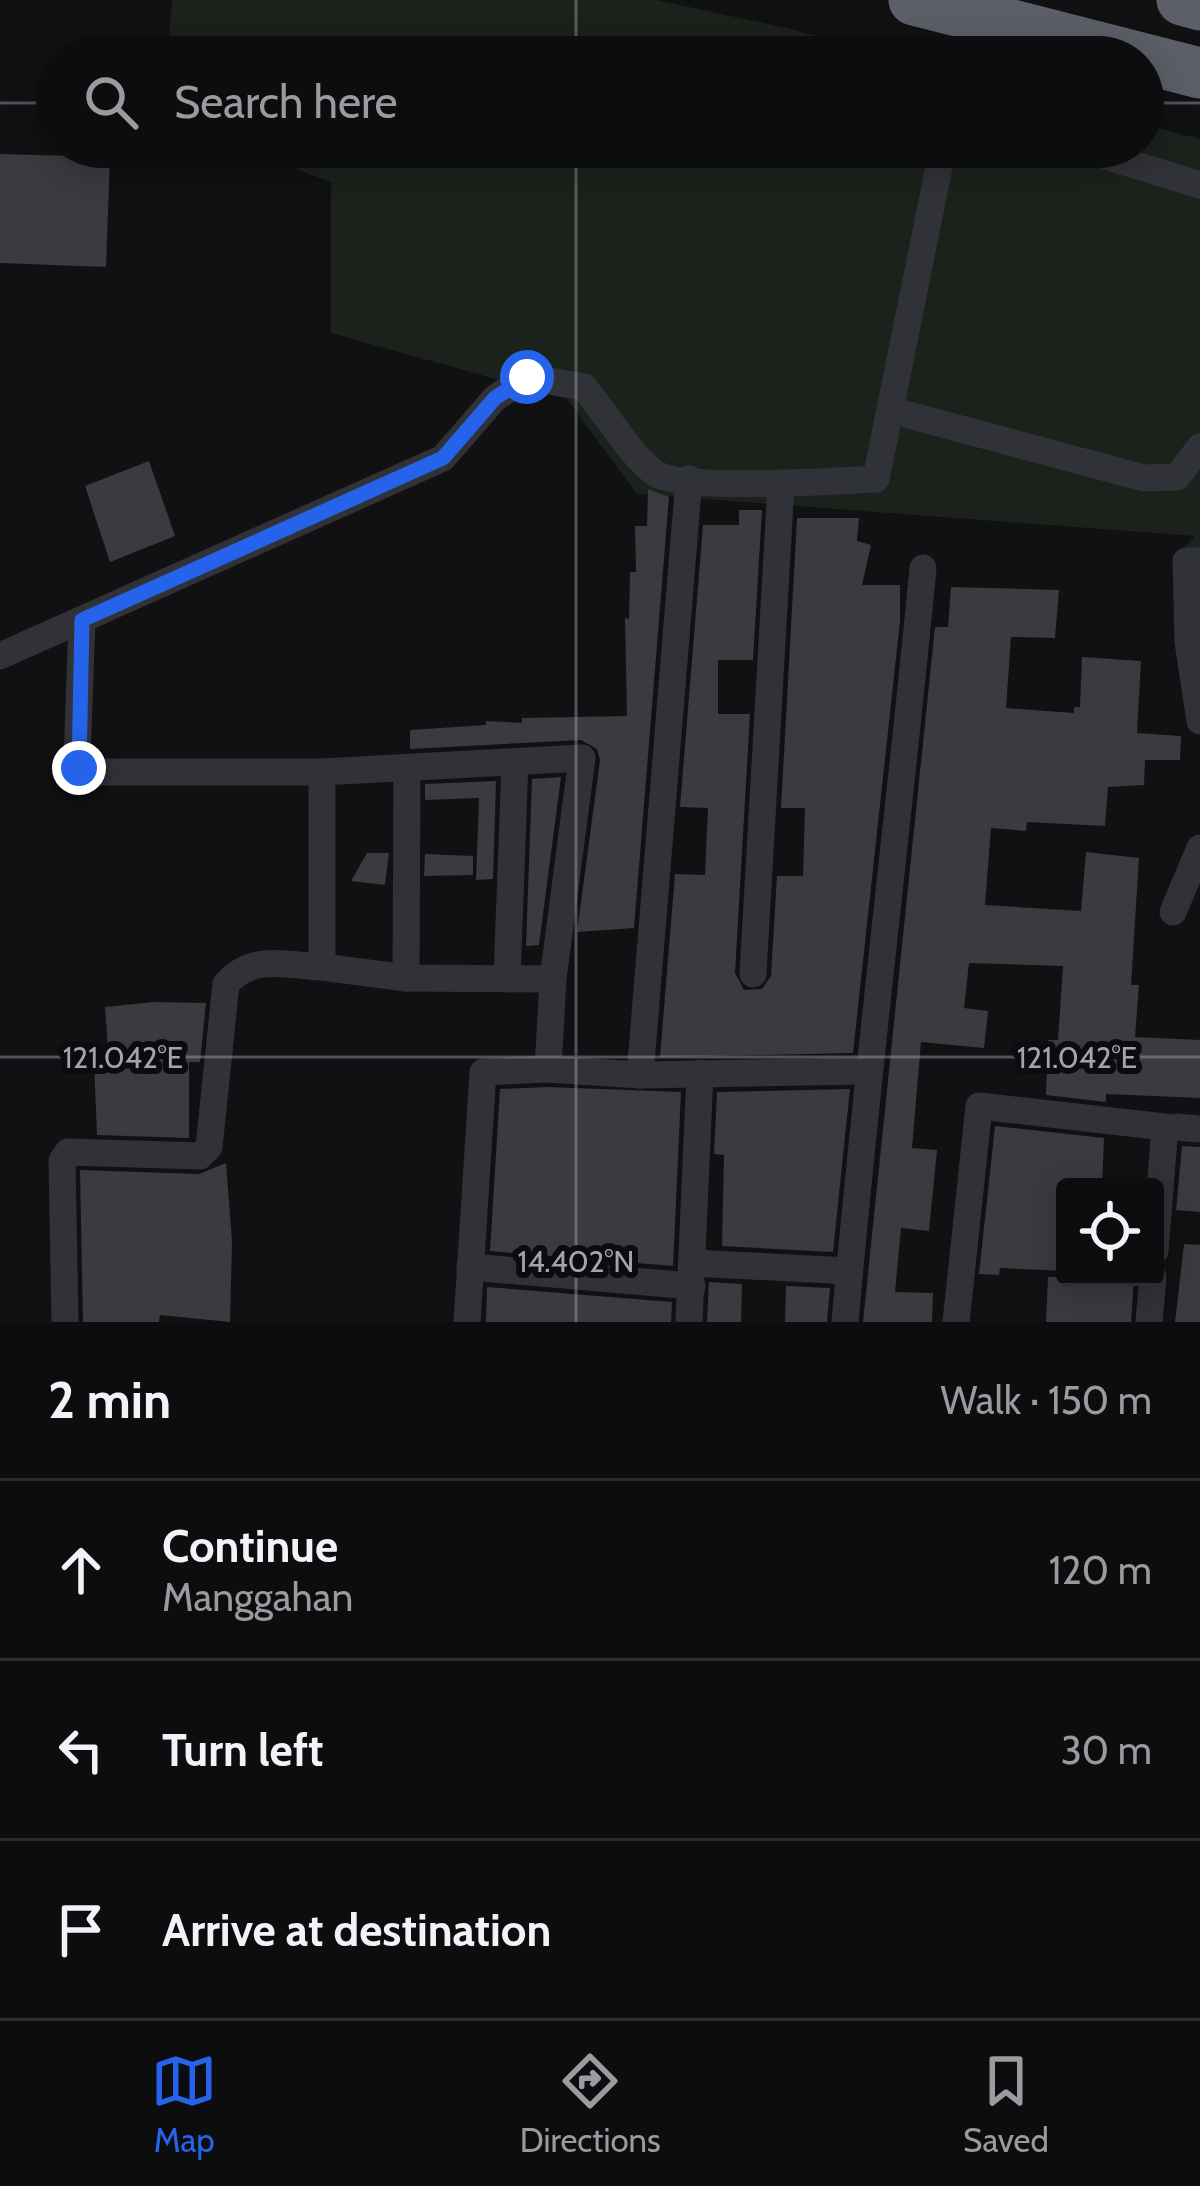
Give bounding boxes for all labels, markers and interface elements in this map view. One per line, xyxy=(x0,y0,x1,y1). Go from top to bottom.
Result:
search box xyxy=(36,36,1164,168)
icon: search xyxy=(78,69,144,135)
text: Search here xyxy=(174,75,398,129)
route start xyxy=(500,350,554,404)
route end xyxy=(52,741,106,795)
text: 121.042°E xyxy=(63,1039,183,1076)
text: 121.042°E xyxy=(1017,1039,1137,1076)
map controls xyxy=(1056,1178,1164,1286)
button: locate xyxy=(1056,1178,1164,1286)
text: 14.402°N xyxy=(518,1243,634,1280)
text: 2 min xyxy=(48,1369,171,1431)
text: Walk · 150 m xyxy=(940,1376,1152,1424)
text: Continue xyxy=(162,1519,338,1573)
icon: ahead xyxy=(48,1537,114,1603)
text: 120 m xyxy=(1049,1546,1152,1594)
text: Manggahan xyxy=(162,1573,353,1621)
icon: left xyxy=(48,1717,114,1783)
text: Turn left xyxy=(162,1723,324,1777)
text: 30 m xyxy=(1061,1726,1152,1774)
icon: arrive xyxy=(48,1897,114,1963)
text: Arrive at destination xyxy=(162,1903,551,1957)
tab: Map xyxy=(151,2048,217,2160)
tab: Directions xyxy=(520,2048,661,2160)
tab: Saved xyxy=(963,2048,1049,2160)

